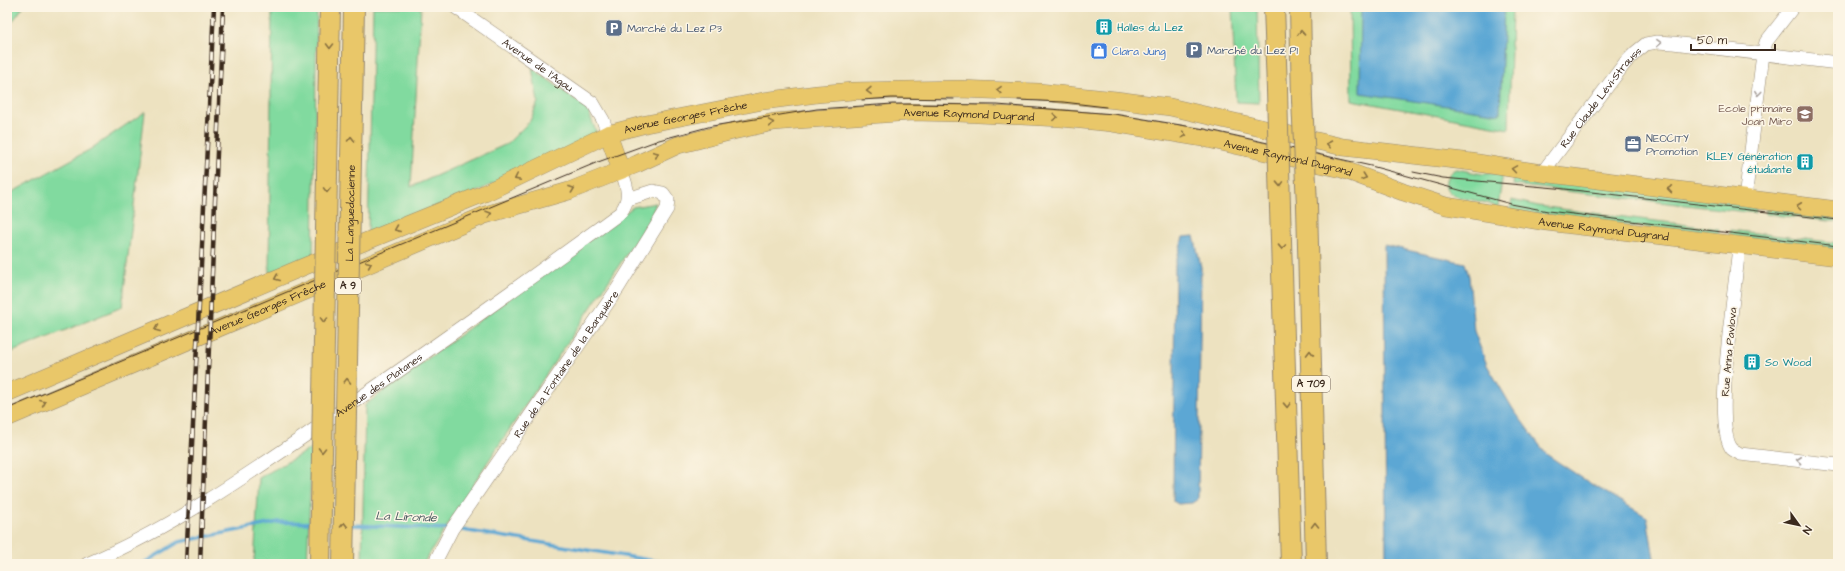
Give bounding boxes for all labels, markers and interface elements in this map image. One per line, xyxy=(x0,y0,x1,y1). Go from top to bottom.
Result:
building icon: Halles du Lez xyxy=(1094,17,1114,37)
parking icon: Marché du Lez P3 xyxy=(604,18,624,38)
place label: Halles du Lez xyxy=(1117,20,1184,35)
place label: Marché du Lez P3 xyxy=(627,21,723,36)
scale bar xyxy=(1691,26,1775,52)
one-way arrow xyxy=(1296,30,1305,36)
text: 50 m xyxy=(1697,32,1728,49)
street label: Avenue de l'Agau xyxy=(499,35,577,95)
one-way arrow xyxy=(1656,39,1662,47)
parking icon: Marché du Lez P1 xyxy=(1184,40,1204,60)
shop icon: Clara Jung xyxy=(1089,41,1109,61)
one-way arrow xyxy=(325,43,334,49)
place label: Marché du Lez P1 xyxy=(1207,43,1299,58)
street label: Rue Claude Lévi-Strauss xyxy=(1556,43,1645,151)
place label: Clara Jung xyxy=(1112,44,1166,60)
one-way arrow xyxy=(996,86,1002,95)
one-way arrow xyxy=(866,87,872,95)
one-way arrow xyxy=(1754,90,1763,96)
street label: Avenue Georges Frêche xyxy=(622,97,748,137)
place label: Ecole primaire Joan Miro xyxy=(1719,101,1793,129)
street label: Avenue Raymond Dugrand xyxy=(903,104,1035,124)
school or university icon: Ecole primaire Joan Miro xyxy=(1795,104,1815,124)
one-way arrow xyxy=(1052,113,1058,122)
one-way arrow xyxy=(768,119,775,128)
one-way arrow xyxy=(1180,130,1187,138)
place label: NEOCITY Promotion xyxy=(1646,131,1698,159)
office icon: NEOCITY Promotion xyxy=(1623,134,1643,154)
street label: Avenue Raymond Dugrand xyxy=(1223,135,1355,180)
one-way arrow xyxy=(347,136,355,142)
one-way arrow xyxy=(1326,140,1333,148)
place label: KLEY Génération étudiante xyxy=(1706,149,1792,177)
one-way arrow xyxy=(652,151,660,159)
building icon: KLEY Génération étudiante xyxy=(1795,152,1815,172)
street label: La Languedocienne xyxy=(341,164,358,262)
one-way arrow xyxy=(1511,165,1517,174)
one-way arrow xyxy=(1361,173,1368,181)
one-way arrow xyxy=(514,174,521,181)
one-way arrow xyxy=(1276,181,1284,187)
one-way arrow xyxy=(1667,185,1673,194)
one-way arrow xyxy=(568,186,575,194)
one-way arrow xyxy=(323,187,331,193)
one-way arrow xyxy=(1796,201,1802,210)
one-way arrow xyxy=(485,210,492,219)
street label: Avenue Raymond Dugrand xyxy=(1537,213,1670,244)
one-way arrow xyxy=(394,224,401,232)
one-way arrow xyxy=(1277,244,1286,250)
one-way arrow xyxy=(364,261,372,269)
one-way arrow xyxy=(273,273,281,281)
street label: Avenue Georges Frêche xyxy=(207,276,328,339)
road number: A 9 xyxy=(335,278,361,294)
street label: Rue de la Fontaine de la Banquière xyxy=(510,287,622,441)
street label: Rue Anna Pavlova xyxy=(1718,306,1740,397)
one-way arrow xyxy=(320,317,328,323)
one-way arrow xyxy=(154,324,162,332)
street label: Avenue des Platanes xyxy=(332,349,426,420)
one-way arrow xyxy=(1306,350,1315,356)
building icon: So Wood xyxy=(1742,352,1762,372)
place label: So Wood xyxy=(1765,355,1811,370)
road number: A 709 xyxy=(1292,376,1330,392)
one-way arrow xyxy=(342,378,351,384)
one-way arrow xyxy=(39,399,46,407)
one-way arrow xyxy=(1282,402,1291,408)
one-way arrow xyxy=(318,447,326,453)
one-way arrow xyxy=(1796,456,1802,465)
north arrow xyxy=(1779,505,1819,545)
water label: La Lironde xyxy=(375,507,437,527)
one-way arrow xyxy=(340,522,348,528)
one-way arrow xyxy=(1311,522,1319,528)
text: N xyxy=(1799,523,1815,537)

